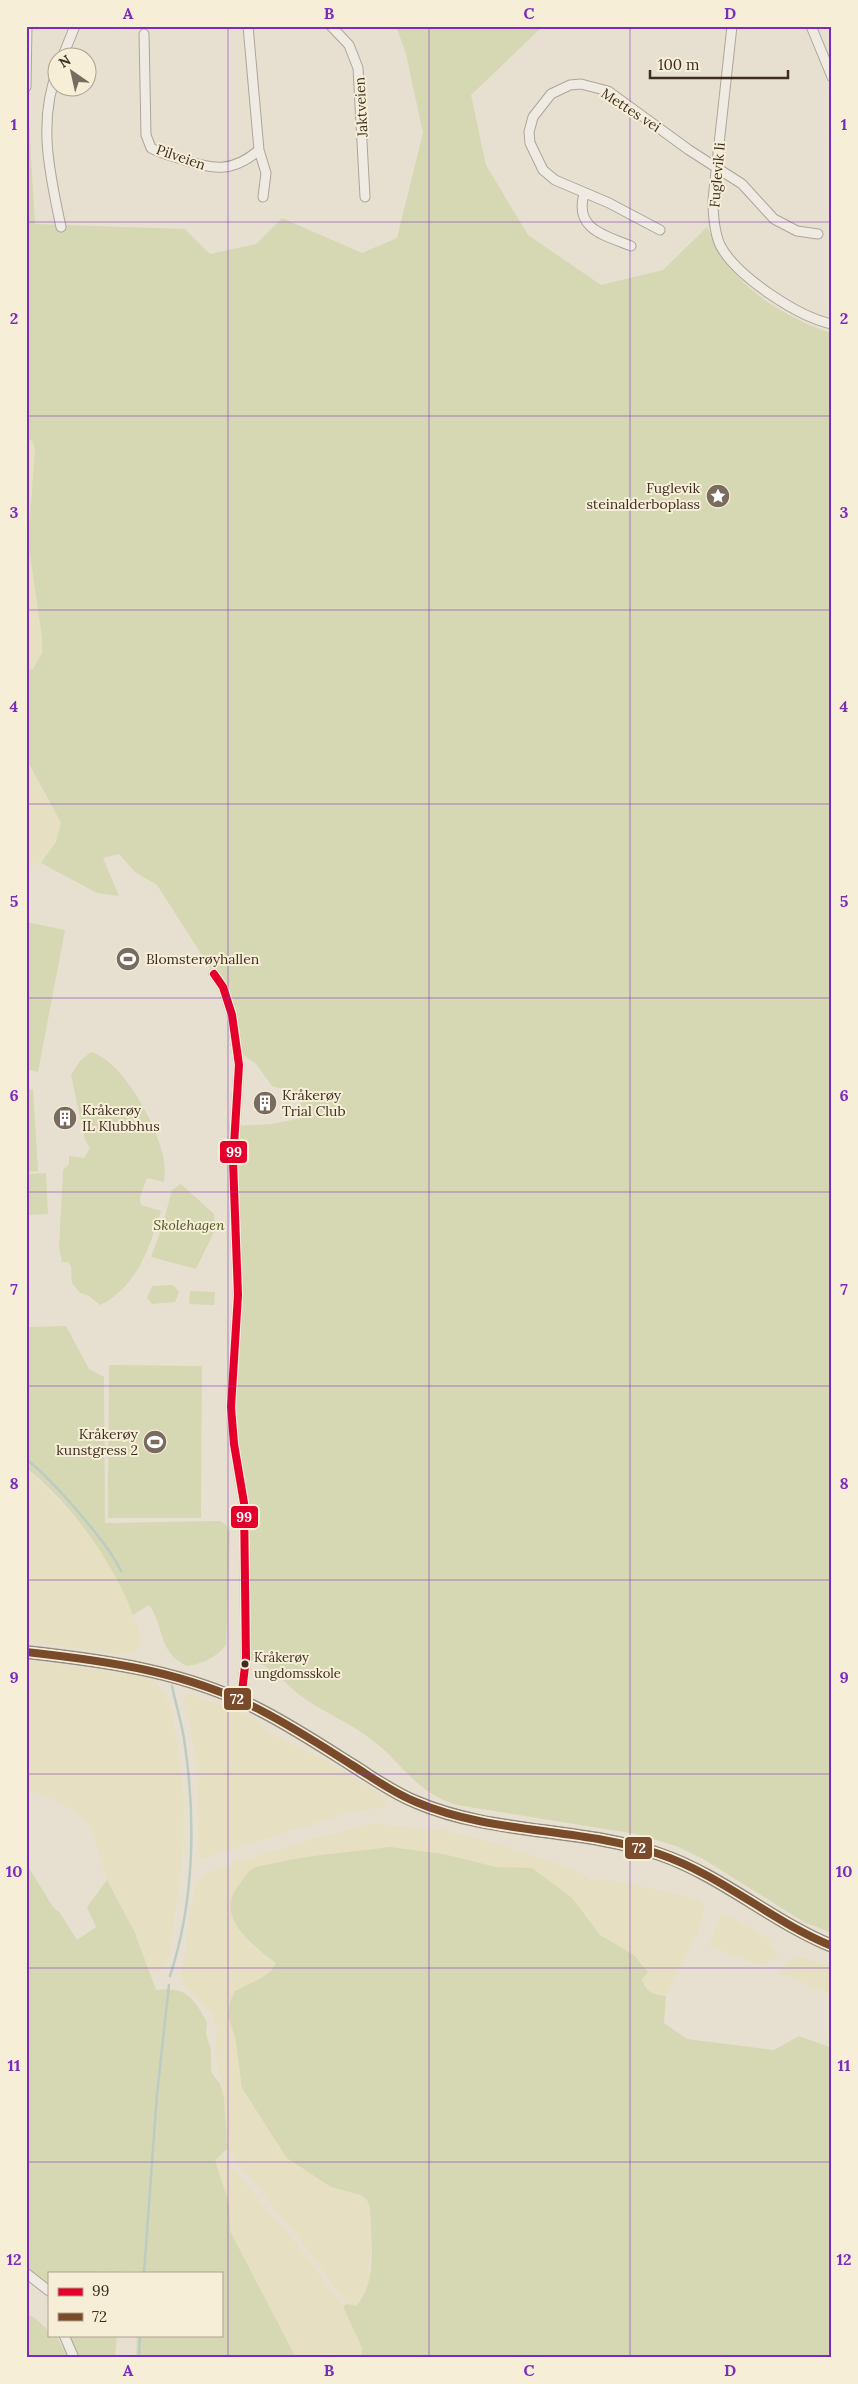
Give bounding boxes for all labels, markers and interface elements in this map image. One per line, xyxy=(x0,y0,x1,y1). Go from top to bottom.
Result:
text: A xyxy=(123,3,134,23)
text: B xyxy=(324,3,335,23)
text: C xyxy=(523,3,535,23)
text: D xyxy=(724,3,736,23)
north arrow xyxy=(48,48,98,98)
scale bar xyxy=(650,48,788,80)
text: N xyxy=(55,51,74,72)
text: 100 m xyxy=(658,55,699,74)
street label: Jaktveien xyxy=(350,76,372,138)
street label: Mettes vei xyxy=(598,84,664,136)
text: 1 xyxy=(11,114,17,134)
text: 1 xyxy=(841,114,847,134)
street label: Pilveien xyxy=(154,140,208,174)
street label: Fuglevik li xyxy=(705,142,729,208)
text: 2 xyxy=(10,308,18,328)
text: 2 xyxy=(840,308,848,328)
place label: Fuglevik steinalderboplass xyxy=(586,479,700,513)
place icon: Fuglevik steinalderboplass xyxy=(705,483,731,509)
text: 3 xyxy=(10,502,19,522)
text: 3 xyxy=(840,502,849,522)
text: 4 xyxy=(10,696,19,716)
text: 4 xyxy=(840,696,849,716)
text: 5 xyxy=(10,891,19,911)
text: 5 xyxy=(840,891,849,911)
sports icon: Blomsterøyhallen xyxy=(115,946,141,972)
place label: Blomsterøyhallen xyxy=(146,950,260,968)
text: 6 xyxy=(9,1085,19,1105)
text: 6 xyxy=(839,1085,849,1105)
place label: Kråkerøy Trial Club xyxy=(282,1086,346,1120)
building icon: Kråkerøy Trial Club xyxy=(252,1090,278,1116)
place label: Kråkerøy IL Klubbhus xyxy=(82,1101,160,1135)
building icon: Kråkerøy IL Klubbhus xyxy=(52,1105,78,1131)
line badge: 99 xyxy=(219,1140,248,1164)
text: 99 xyxy=(226,1143,242,1161)
park label: Skolehagen xyxy=(153,1216,225,1234)
text: 7 xyxy=(10,1279,18,1299)
text: 7 xyxy=(840,1279,848,1299)
place label: Kråkerøy kunstgress 2 xyxy=(56,1425,139,1459)
sports icon: Kråkerøy kunstgress 2 xyxy=(142,1429,168,1455)
text: 8 xyxy=(9,1473,19,1493)
text: 8 xyxy=(839,1473,849,1493)
line badge: 99 xyxy=(230,1505,259,1529)
text: 99 xyxy=(236,1508,252,1526)
place label: Kråkerøy ungdomsskole xyxy=(254,1649,341,1682)
marker: Kråkerøy ungdomsskole xyxy=(240,1659,250,1669)
text: 9 xyxy=(9,1667,19,1687)
text: 9 xyxy=(839,1667,849,1687)
line badge: 72 xyxy=(223,1687,252,1711)
text: 72 xyxy=(230,1690,244,1708)
line badge: 72 xyxy=(624,1836,653,1860)
text: 72 xyxy=(632,1839,646,1857)
text: 10 xyxy=(6,1861,22,1881)
text: 10 xyxy=(836,1861,852,1881)
text: 11 xyxy=(8,2055,21,2075)
text: 11 xyxy=(838,2055,851,2075)
text: 12 xyxy=(6,2249,22,2269)
text: 12 xyxy=(836,2249,852,2269)
legend xyxy=(48,2272,222,2336)
text: 99 xyxy=(92,2281,109,2300)
text: 72 xyxy=(92,2307,107,2326)
text: A xyxy=(123,2360,134,2380)
text: B xyxy=(324,2360,335,2380)
text: C xyxy=(523,2360,535,2380)
text: D xyxy=(724,2360,736,2380)

